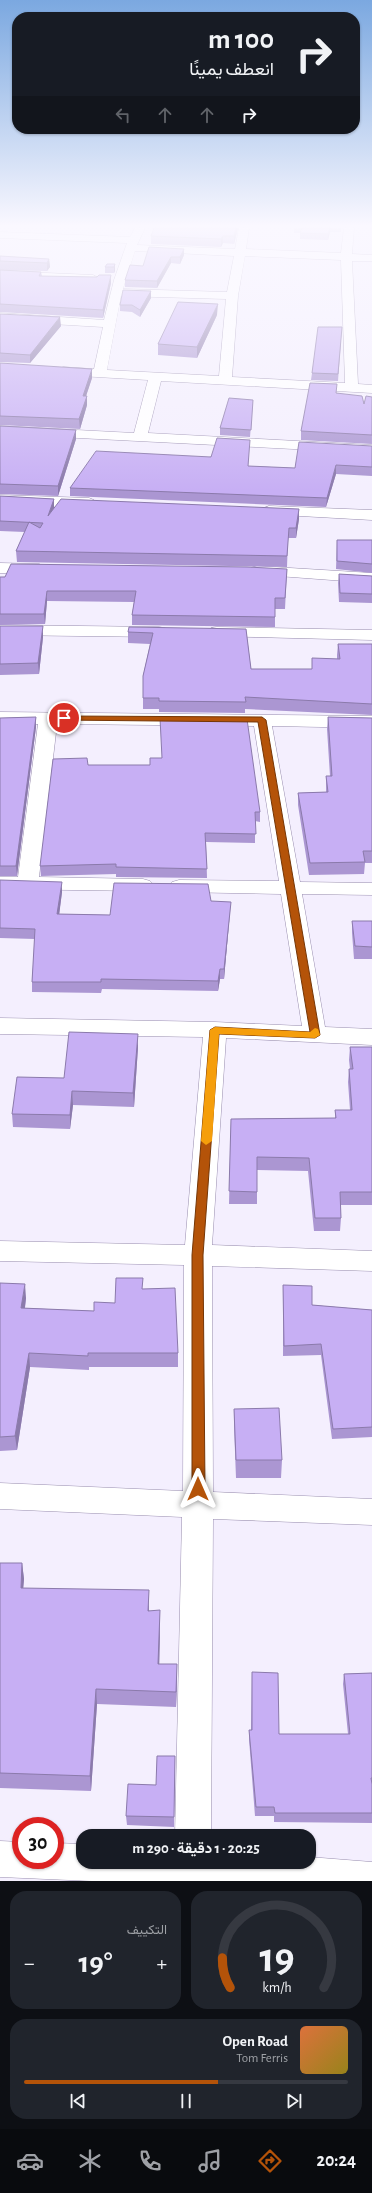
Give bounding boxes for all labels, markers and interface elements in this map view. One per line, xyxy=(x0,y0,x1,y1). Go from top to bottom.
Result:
text: 100 m xyxy=(208,26,274,54)
icon: right xyxy=(288,28,340,80)
text: انعطف يمينًا xyxy=(189,61,274,79)
icon: left xyxy=(112,104,134,126)
icon: ahead xyxy=(154,104,176,126)
icon: ahead xyxy=(196,104,218,126)
icon: right xyxy=(238,104,260,126)
pin xyxy=(47,701,81,735)
icon: arrive xyxy=(53,707,75,729)
position arrow xyxy=(177,1468,219,1510)
speed limit sign: 30 xyxy=(12,1817,64,1869)
text: 20:25 · 1 دقيقة · 290 m xyxy=(132,1841,260,1856)
text: التكييف xyxy=(127,1924,167,1937)
text: 19 xyxy=(259,1938,294,1979)
text: 19° xyxy=(78,1948,113,1978)
text: − xyxy=(24,1952,35,1974)
text: + xyxy=(156,1952,167,1974)
text: km/h xyxy=(262,1981,291,1995)
text: Open Road xyxy=(222,2034,288,2049)
text: Tom Ferris xyxy=(236,2052,288,2065)
icon: previous xyxy=(67,2090,89,2112)
icon: pause xyxy=(175,2090,197,2112)
icon: next xyxy=(283,2090,305,2112)
icon: car xyxy=(16,2147,44,2175)
icon: climate xyxy=(76,2147,104,2175)
icon: phone xyxy=(136,2147,164,2175)
icon: music xyxy=(196,2147,224,2175)
icon: directions xyxy=(256,2147,284,2175)
text: 20:24 xyxy=(316,2152,356,2170)

